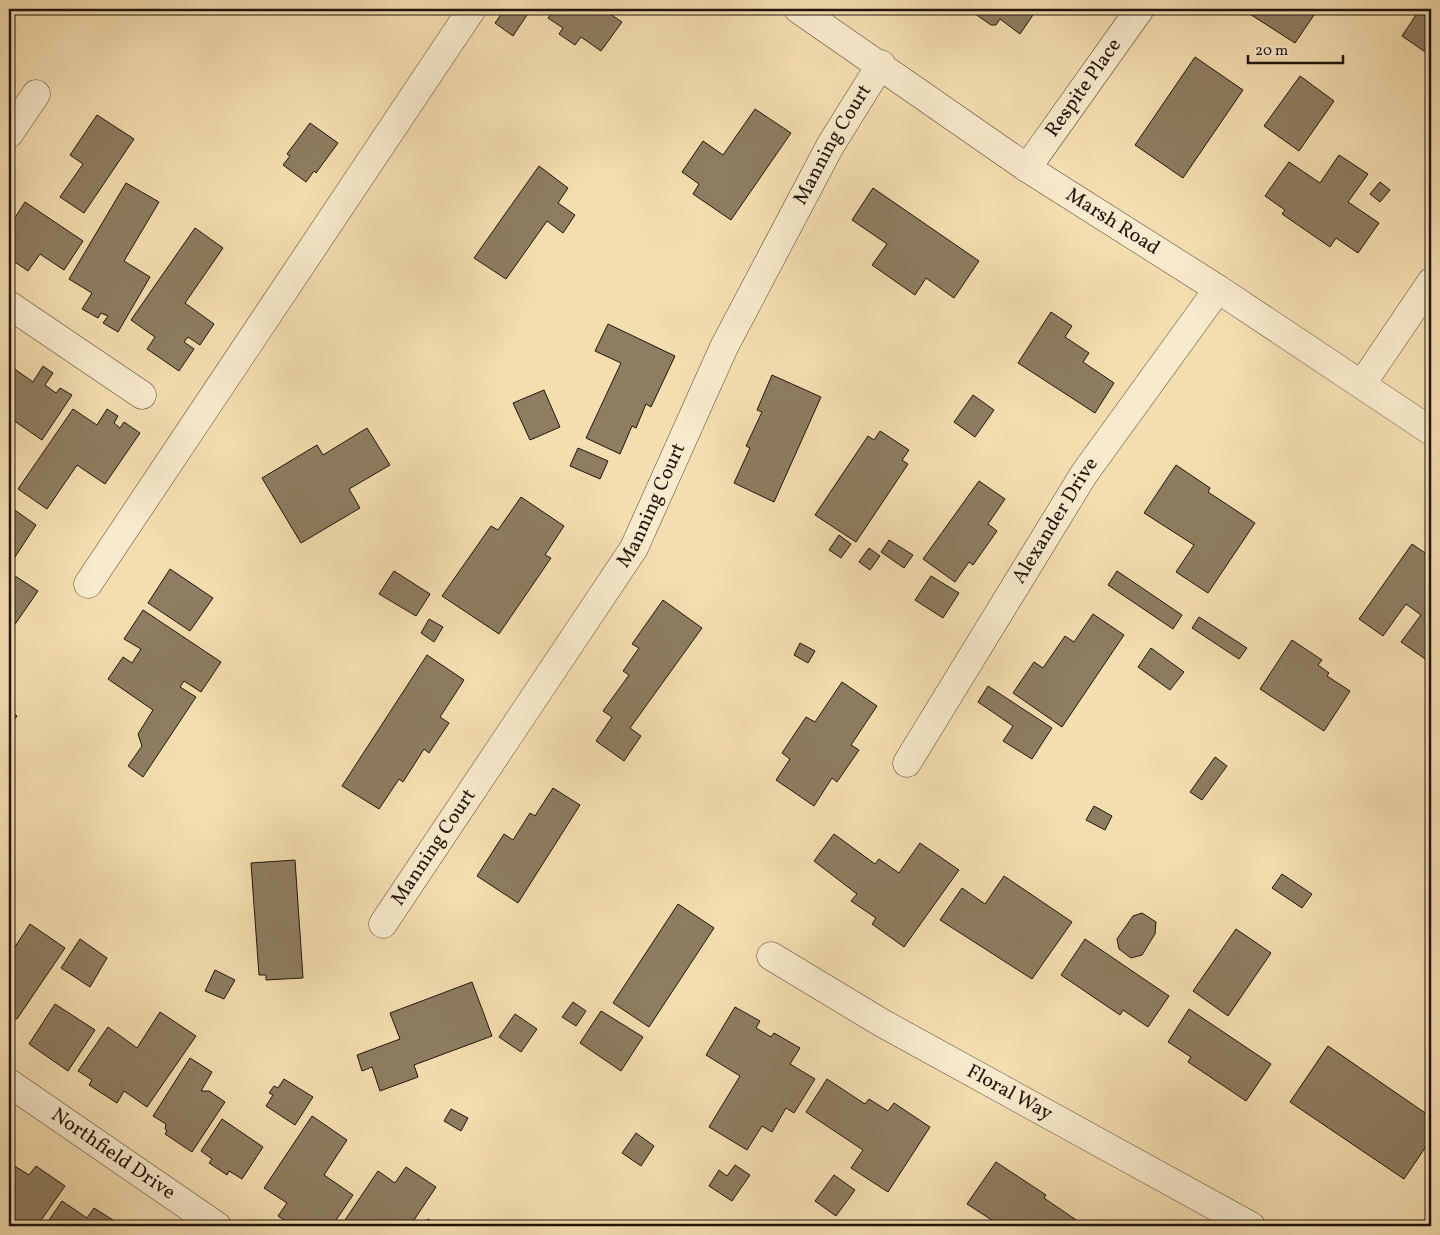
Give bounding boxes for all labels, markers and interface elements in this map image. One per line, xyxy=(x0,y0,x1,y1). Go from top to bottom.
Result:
scale bar xyxy=(1248,32,1342,64)
street label: Respite Place xyxy=(1039,33,1129,143)
text: 20 m xyxy=(1255,41,1288,62)
street label: Manning Court xyxy=(787,79,879,210)
street label: Marsh Road xyxy=(1060,182,1165,263)
street label: Manning Court xyxy=(610,439,693,574)
street label: Alexander Drive xyxy=(1006,452,1105,590)
street label: Manning Court xyxy=(385,784,483,911)
street label: Floral Way xyxy=(961,1058,1058,1128)
street label: Northfield Drive xyxy=(45,1102,181,1207)

